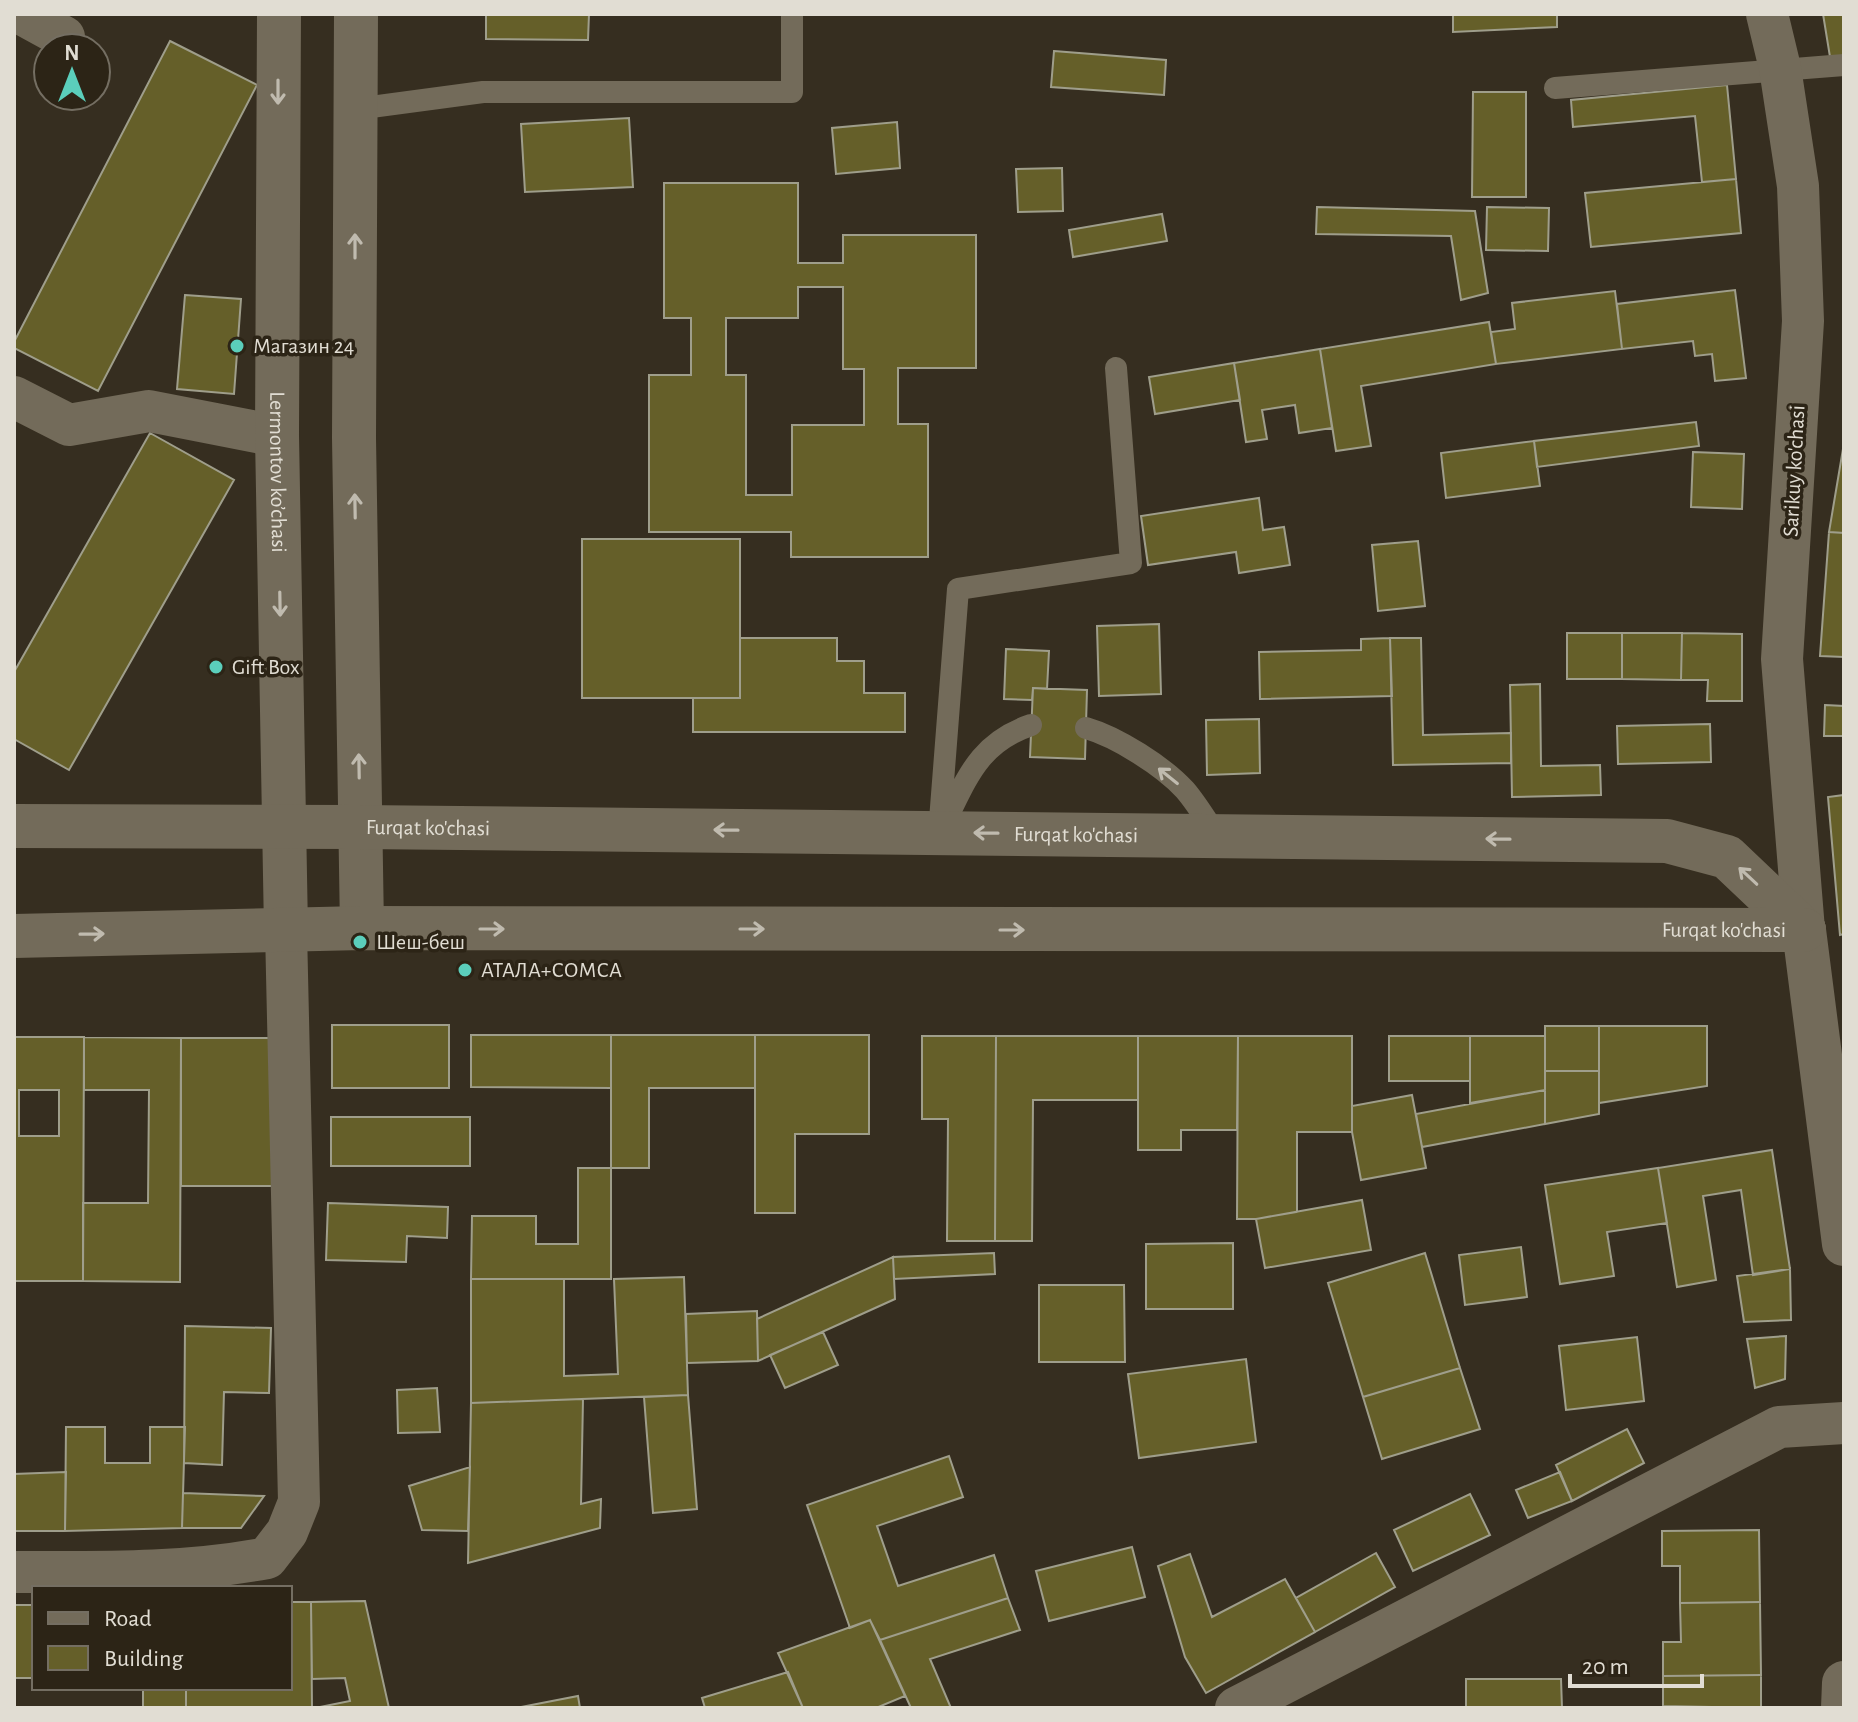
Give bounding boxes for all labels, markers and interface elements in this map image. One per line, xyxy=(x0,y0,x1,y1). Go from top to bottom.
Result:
north arrow xyxy=(32,32,112,112)
text: N xyxy=(64,42,80,64)
one-way arrow xyxy=(270,78,286,105)
one-way arrow xyxy=(347,233,363,260)
place label: Магазин 24 xyxy=(253,335,354,357)
marker: Магазин 24 xyxy=(228,337,246,355)
street label: Lermontov ko’chasi xyxy=(266,391,290,553)
street label: Sarikuy ko'chasi xyxy=(1780,405,1808,537)
one-way arrow xyxy=(347,493,362,520)
one-way arrow xyxy=(272,590,288,617)
place label: Gift Box xyxy=(232,656,300,678)
marker: Gift Box xyxy=(207,658,225,676)
one-way arrow xyxy=(351,753,367,780)
one-way arrow xyxy=(1158,768,1179,785)
street label: Furqat ko'chasi xyxy=(366,816,490,839)
one-way arrow xyxy=(713,823,740,838)
street label: Furqat ko'chasi xyxy=(1014,823,1138,846)
one-way arrow xyxy=(973,825,1000,841)
one-way arrow xyxy=(1485,831,1512,847)
one-way arrow xyxy=(1738,867,1758,886)
street label: Furqat ko'chasi xyxy=(1662,919,1786,941)
one-way arrow xyxy=(478,921,505,937)
one-way arrow xyxy=(738,921,765,937)
one-way arrow xyxy=(998,922,1025,938)
one-way arrow xyxy=(78,927,105,942)
place label: Шеш-беш xyxy=(376,931,465,953)
marker: Шеш-беш xyxy=(351,933,369,951)
place label: АТАЛА+СОМСА xyxy=(481,959,622,981)
marker: АТАЛА+СОМСА xyxy=(456,961,474,979)
legend xyxy=(32,1586,292,1690)
text: Road xyxy=(104,1607,152,1631)
scale bar xyxy=(1570,1638,1702,1688)
text: Building xyxy=(104,1647,183,1671)
text: 20 m xyxy=(1582,1655,1629,1679)

